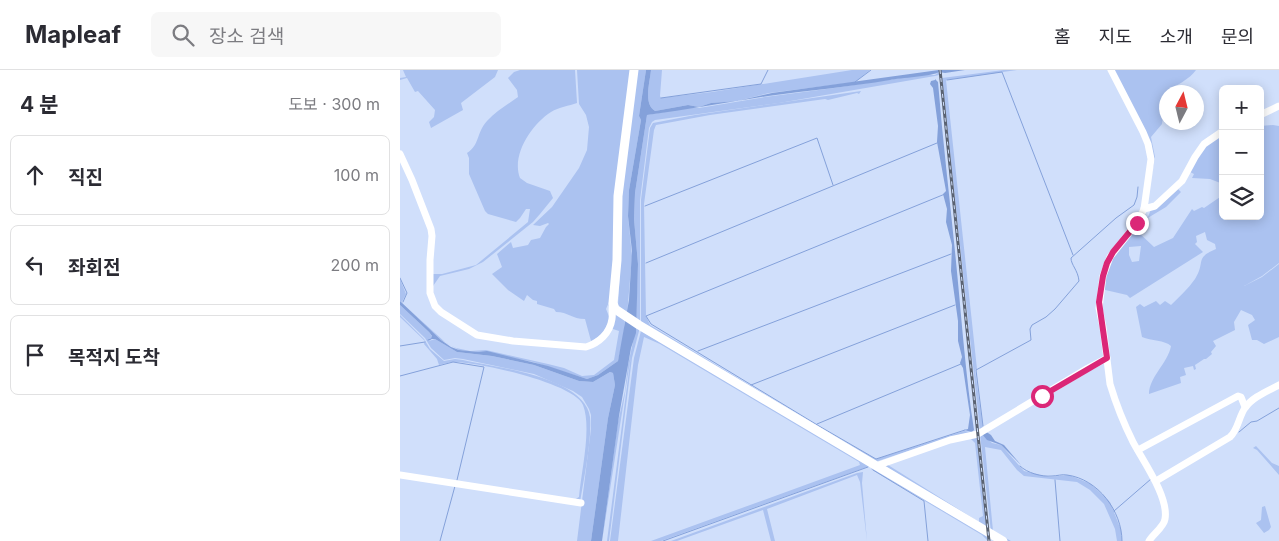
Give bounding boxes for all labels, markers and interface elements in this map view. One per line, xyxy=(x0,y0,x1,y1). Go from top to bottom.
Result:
search box xyxy=(151,12,501,57)
text: Mapleaf xyxy=(25,20,121,49)
icon: search xyxy=(169,21,197,49)
text: 장소 검색 xyxy=(209,25,284,48)
text: 홈 xyxy=(1054,26,1071,47)
text: 지도 xyxy=(1099,26,1132,47)
text: 소개 xyxy=(1160,26,1193,47)
text: 문의 xyxy=(1221,26,1254,47)
north arrow xyxy=(1159,85,1204,130)
map controls xyxy=(1219,85,1264,220)
button: + xyxy=(1219,85,1264,130)
text: 4 분 xyxy=(20,92,59,117)
text: 도보 · 300 m xyxy=(288,94,380,114)
button: − xyxy=(1219,130,1264,175)
icon: ahead xyxy=(21,161,49,189)
text: 100 m xyxy=(334,165,379,185)
text: 직진 xyxy=(68,166,103,189)
button: layers xyxy=(1219,175,1264,220)
route end xyxy=(1126,212,1149,235)
icon: left xyxy=(21,251,49,279)
text: 200 m xyxy=(331,255,379,275)
text: 좌회전 xyxy=(68,256,120,279)
icon: arrive xyxy=(21,341,49,369)
text: 목적지 도착 xyxy=(68,346,160,369)
route start xyxy=(1031,385,1054,408)

